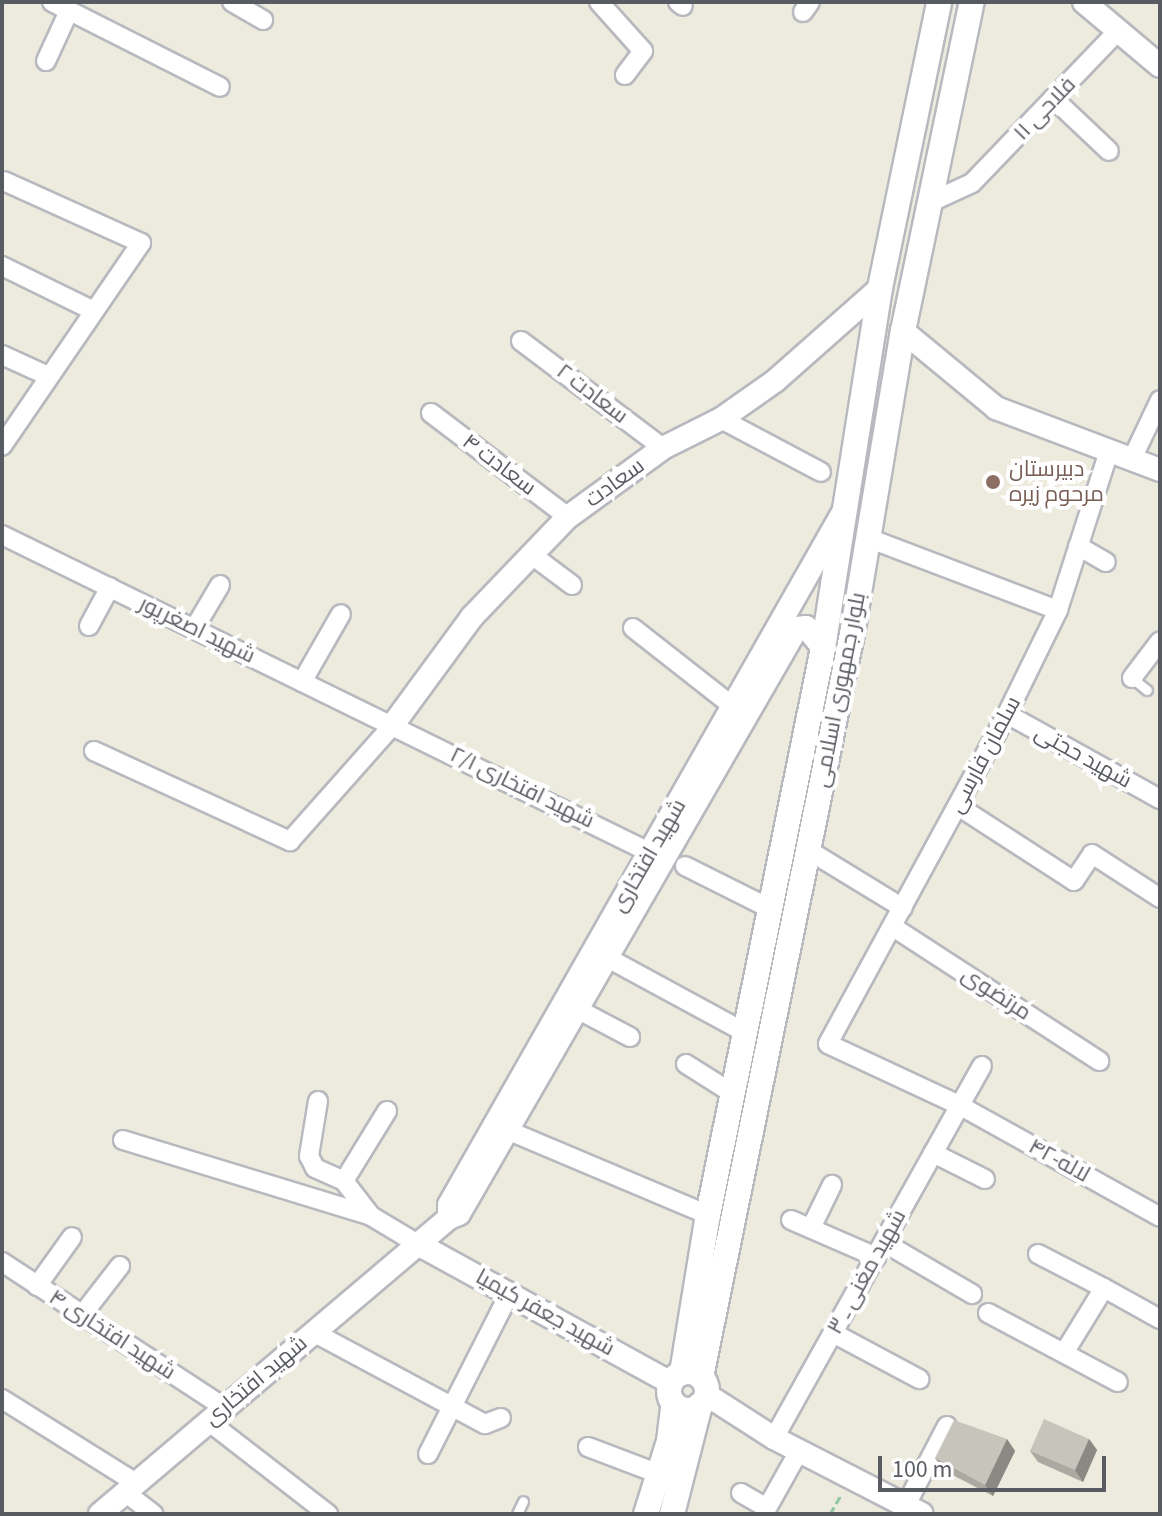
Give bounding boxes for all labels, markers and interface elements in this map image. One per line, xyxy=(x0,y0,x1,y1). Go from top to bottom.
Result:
street label: فلاحی ۱۱ xyxy=(1008,72,1082,146)
street label: سعادت ۲ xyxy=(551,359,633,429)
street label: سعادت ۴ xyxy=(457,429,541,501)
street label: سعادت xyxy=(580,453,650,513)
place label: دبیرستان مرحوم زیره xyxy=(1009,456,1104,508)
marker: دبیرستان مرحوم زیره xyxy=(984,473,1002,491)
street label: بلوار جمهوری اسلامی xyxy=(808,590,872,790)
street label: شهید اصغرپور xyxy=(135,591,259,669)
street label: سلمان فارسی xyxy=(943,692,1027,818)
street label: شهید حجتی xyxy=(1030,720,1136,794)
street label: شهید افتخاری ۲/۱ xyxy=(446,742,598,834)
street label: شهید افتخاری xyxy=(606,795,692,917)
street label: مرتضوی xyxy=(956,962,1036,1026)
street label: لاله-۴۲ xyxy=(1024,1133,1094,1189)
street label: شهید مغنی ـ ۳ xyxy=(822,1205,912,1339)
street label: شهید جعفر کیمیا xyxy=(471,1264,619,1362)
street label: شهید افتخاری ۴ xyxy=(44,1284,180,1386)
street label: شهید افتخاری xyxy=(199,1330,313,1432)
scale bar xyxy=(882,1440,1110,1490)
text: 100 m xyxy=(892,1452,952,1487)

